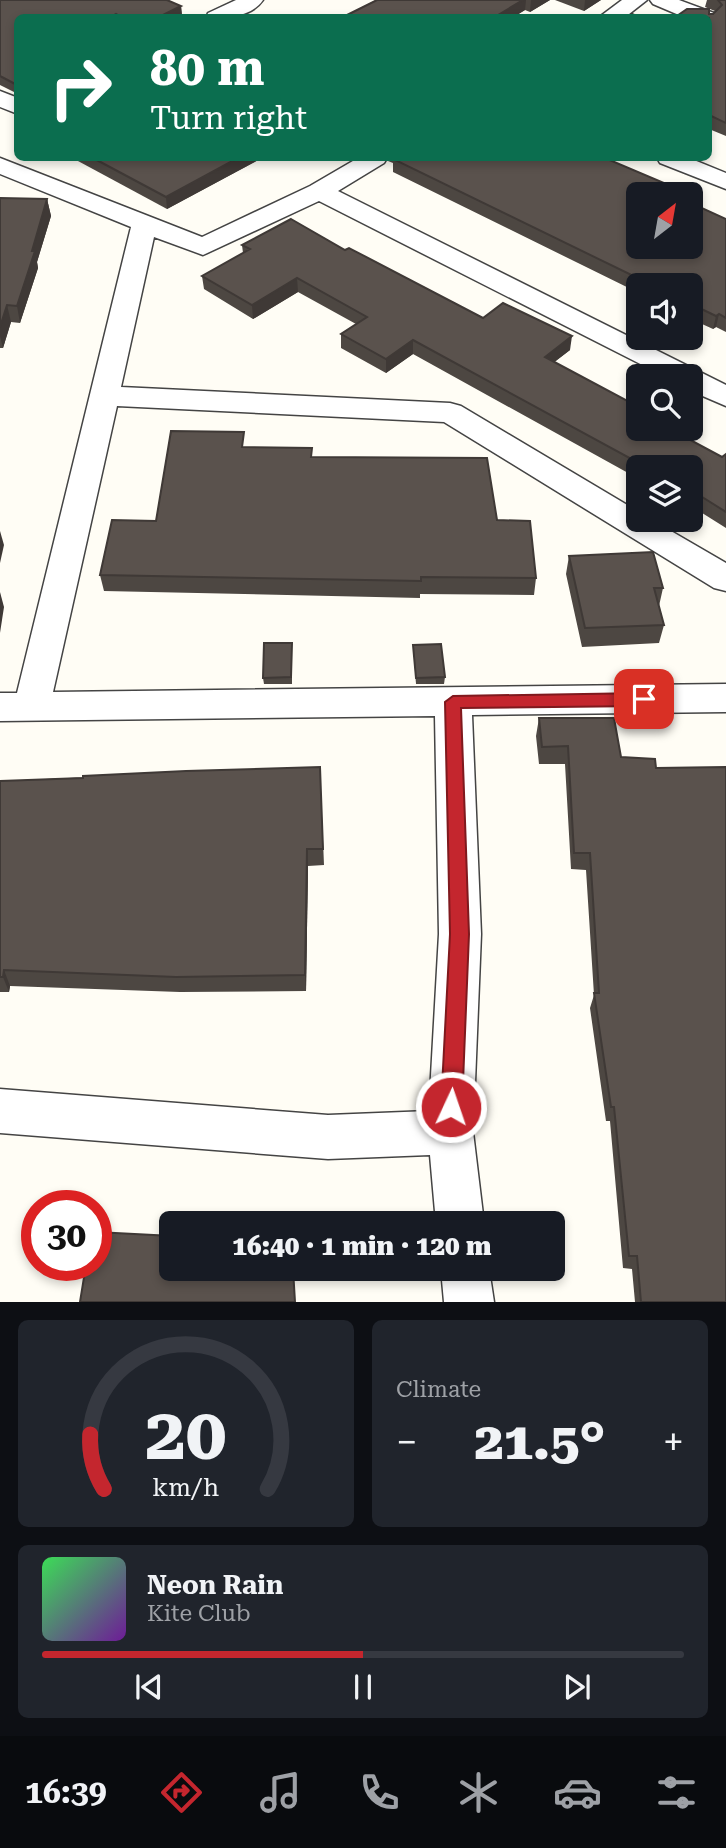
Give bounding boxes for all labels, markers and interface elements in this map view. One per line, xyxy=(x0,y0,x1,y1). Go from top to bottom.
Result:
text: 80 m xyxy=(150,40,265,97)
icon: right xyxy=(35,42,126,133)
text: Turn right xyxy=(150,99,307,137)
north arrow xyxy=(626,182,704,259)
map controls xyxy=(626,182,703,532)
button: sound xyxy=(626,273,703,350)
button: search xyxy=(626,364,703,441)
button: layers xyxy=(626,455,703,532)
pin xyxy=(614,669,674,729)
icon: arrive xyxy=(625,680,663,718)
position arrow xyxy=(414,1070,488,1144)
speed limit sign: 30 xyxy=(21,1190,112,1281)
text: 16:40 · 1 min · 120 m xyxy=(232,1231,492,1261)
text: Climate xyxy=(396,1376,481,1403)
text: 20 xyxy=(145,1393,227,1478)
text: 21.5° xyxy=(475,1411,605,1472)
text: − xyxy=(396,1420,417,1464)
text: + xyxy=(663,1420,684,1464)
text: km/h xyxy=(153,1473,219,1502)
text: Neon Rain xyxy=(147,1570,283,1600)
text: Kite Club xyxy=(147,1600,251,1627)
icon: previous xyxy=(130,1668,168,1706)
icon: pause xyxy=(344,1668,382,1706)
icon: next xyxy=(558,1668,596,1706)
icon: directions xyxy=(157,1768,206,1817)
icon: music xyxy=(256,1768,305,1817)
icon: phone xyxy=(355,1768,404,1817)
icon: climate xyxy=(454,1768,503,1817)
icon: car xyxy=(553,1768,602,1817)
icon: filters xyxy=(652,1768,701,1817)
text: 16:39 xyxy=(25,1773,107,1811)

